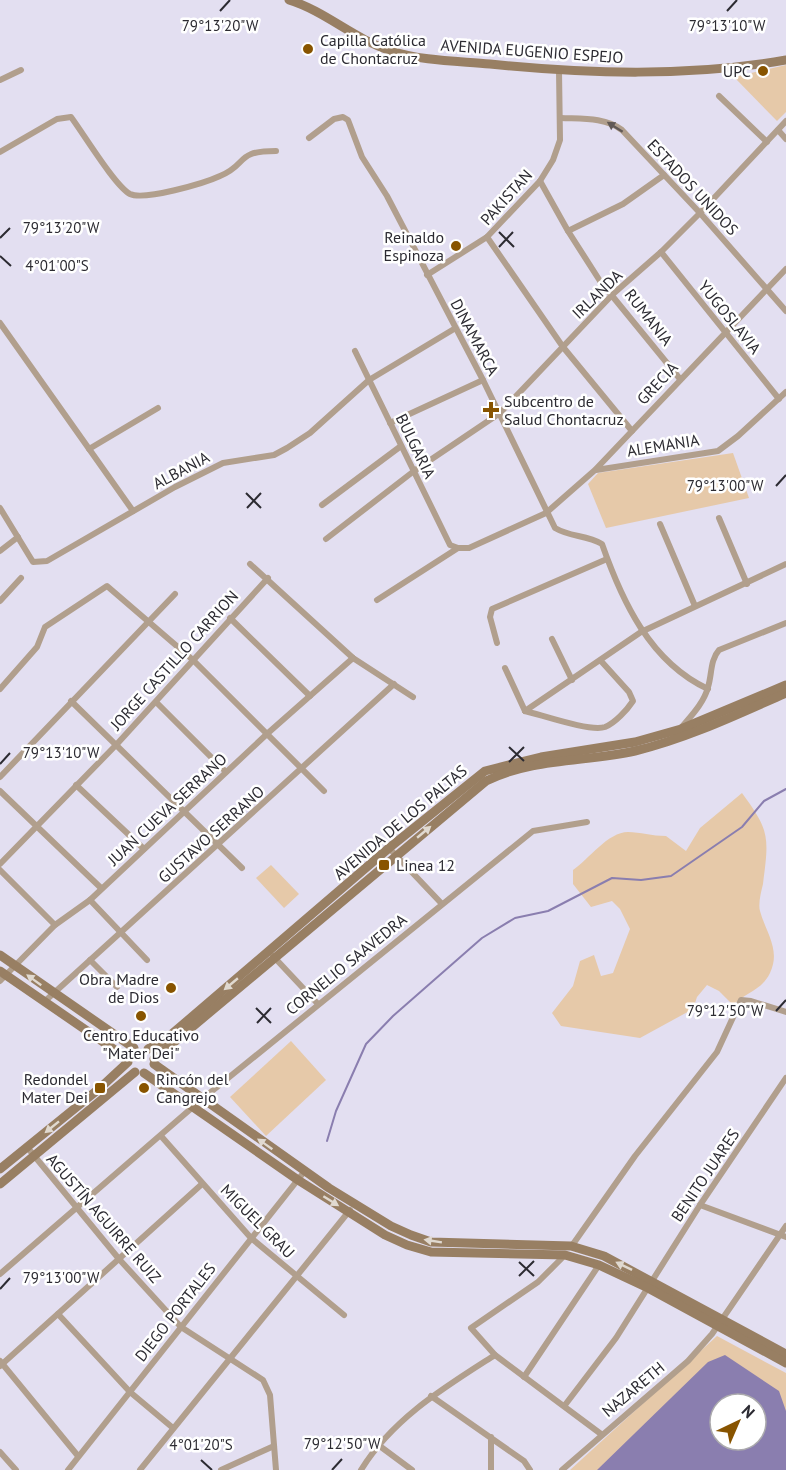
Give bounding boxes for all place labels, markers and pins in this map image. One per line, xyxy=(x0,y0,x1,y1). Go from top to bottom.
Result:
place label: Capilla Católica de Chontacruz xyxy=(320,30,426,68)
marker: Capilla Católica de Chontacruz xyxy=(301,42,315,56)
place label: UPC xyxy=(723,61,751,81)
marker: UPC xyxy=(756,64,770,78)
place label: Reinaldo Espinoza xyxy=(384,227,444,265)
marker: Reinaldo Espinoza xyxy=(449,239,463,253)
place label: Subcentro de Salud Chontacruz xyxy=(504,391,624,429)
marker: Subcentro de Salud Chontacruz xyxy=(482,401,500,419)
place label: Linea 12 xyxy=(396,855,455,875)
marker: Linea 12 xyxy=(377,858,391,872)
place label: Obra Madre de Dios xyxy=(79,969,159,1007)
marker: Obra Madre de Dios xyxy=(164,981,178,995)
marker: Centro Educativo "Mater Dei" xyxy=(134,1009,148,1023)
place label: Centro Educativo "Mater Dei" xyxy=(83,1025,199,1063)
place label: Redondel Mater Dei xyxy=(21,1069,88,1107)
place label: Rincón del Cangrejo xyxy=(156,1069,229,1107)
marker: Redondel Mater Dei xyxy=(93,1081,107,1095)
marker: Rincón del Cangrejo xyxy=(137,1081,151,1095)

